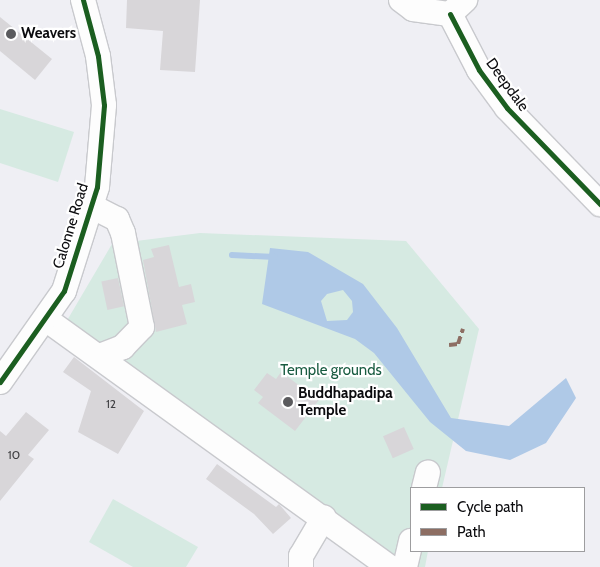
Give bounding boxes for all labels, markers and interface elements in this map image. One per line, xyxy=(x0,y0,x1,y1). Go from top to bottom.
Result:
place label: Weavers xyxy=(21,25,76,43)
marker: Weavers xyxy=(5,28,17,40)
street label: Deepdale xyxy=(482,55,532,115)
street label: Calonne Road xyxy=(49,181,93,271)
park label: Temple grounds xyxy=(280,362,382,380)
place label: Buddhapadipa Temple xyxy=(298,384,393,419)
marker: Buddhapadipa Temple xyxy=(282,396,294,408)
house number: 12 xyxy=(106,397,116,411)
house number: 10 xyxy=(8,448,20,462)
legend xyxy=(410,487,585,552)
text: Cycle path xyxy=(457,498,523,516)
text: Path xyxy=(457,523,486,541)

